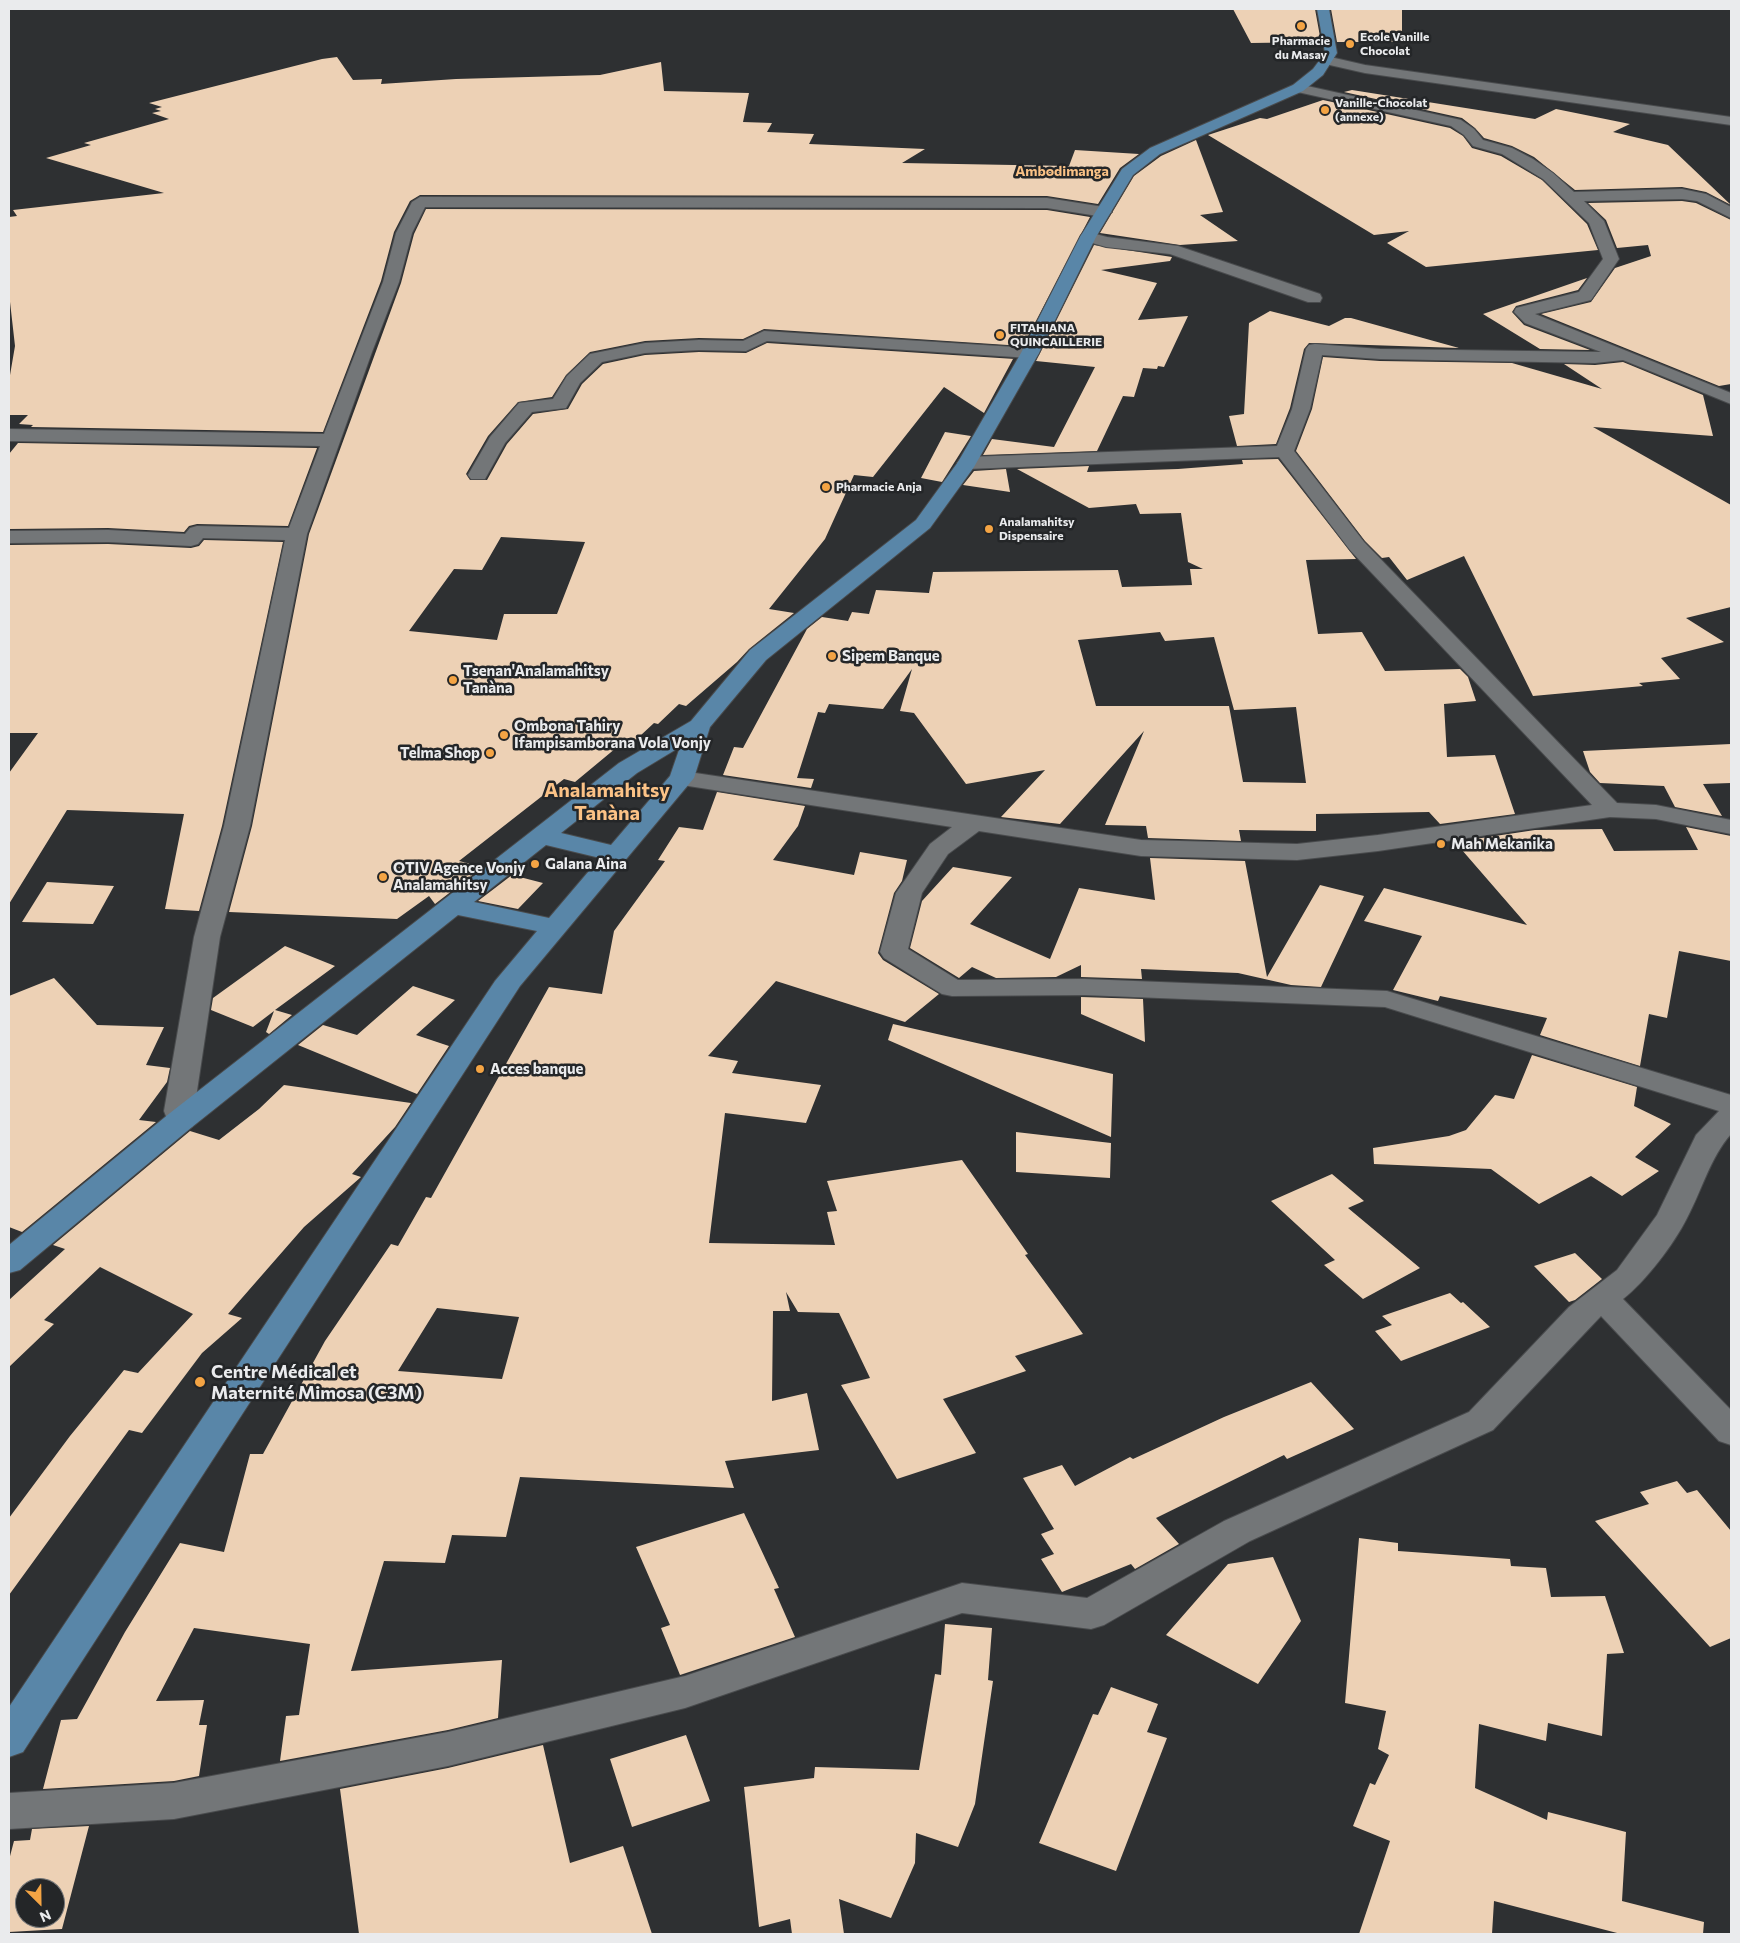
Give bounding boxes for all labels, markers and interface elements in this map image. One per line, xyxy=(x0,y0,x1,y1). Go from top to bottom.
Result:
marker: Pharmacie du Masay xyxy=(1295,20,1307,32)
place label: Ecole Vanille Chocolat xyxy=(1360,30,1429,58)
place label: Pharmacie du Masay xyxy=(1272,34,1330,62)
marker: Ecole Vanille Chocolat xyxy=(1344,38,1356,50)
place label: Vanille-Chocolat (annexe) xyxy=(1335,96,1427,124)
marker: Vanille-Chocolat (annexe) xyxy=(1319,104,1331,116)
district label: Ambodimanga xyxy=(1015,163,1109,179)
place label: FITAHIANA QUINCAILLERIE xyxy=(1010,321,1102,349)
marker: FITAHIANA QUINCAILLERIE xyxy=(994,329,1006,341)
place label: Pharmacie Anja xyxy=(836,480,922,494)
marker: Pharmacie Anja xyxy=(820,481,832,493)
place label: Analamahitsy Dispensaire xyxy=(999,515,1075,543)
marker: Analamahitsy Dispensaire xyxy=(983,523,995,535)
place label: Sipem Banque xyxy=(842,647,940,665)
marker: Sipem Banque xyxy=(826,650,838,662)
place label: Tsenan'Analamahitsy Tanàna xyxy=(463,662,609,697)
marker: Tsenan'Analamahitsy Tanàna xyxy=(447,674,459,686)
place label: Ombona Tahiry Ifampisamborana Vola Vonjy xyxy=(514,717,711,752)
marker: Ombona Tahiry Ifampisamborana Vola Vonjy xyxy=(498,729,510,741)
place label: Telma Shop xyxy=(400,744,480,762)
marker: Telma Shop xyxy=(484,747,496,759)
district label: Analamahitsy Tanàna xyxy=(544,778,670,825)
place label: Mah Mekanika xyxy=(1451,835,1553,853)
marker: Mah Mekanika xyxy=(1435,838,1447,850)
place label: Galana Aina xyxy=(545,855,627,873)
marker: Galana Aina xyxy=(529,858,541,870)
place label: OTIV Agence Vonjy Analamahitsy xyxy=(393,859,526,894)
marker: OTIV Agence Vonjy Analamahitsy xyxy=(377,871,389,883)
place label: Acces banque xyxy=(490,1060,583,1078)
marker: Acces banque xyxy=(474,1063,486,1075)
place label: Centre Médical et Maternité Mimosa (C3M) xyxy=(211,1361,422,1404)
marker: Centre Médical et Maternité Mimosa (C3M) xyxy=(193,1375,207,1389)
north arrow xyxy=(15,1878,65,1928)
text: N xyxy=(38,1906,54,1926)

